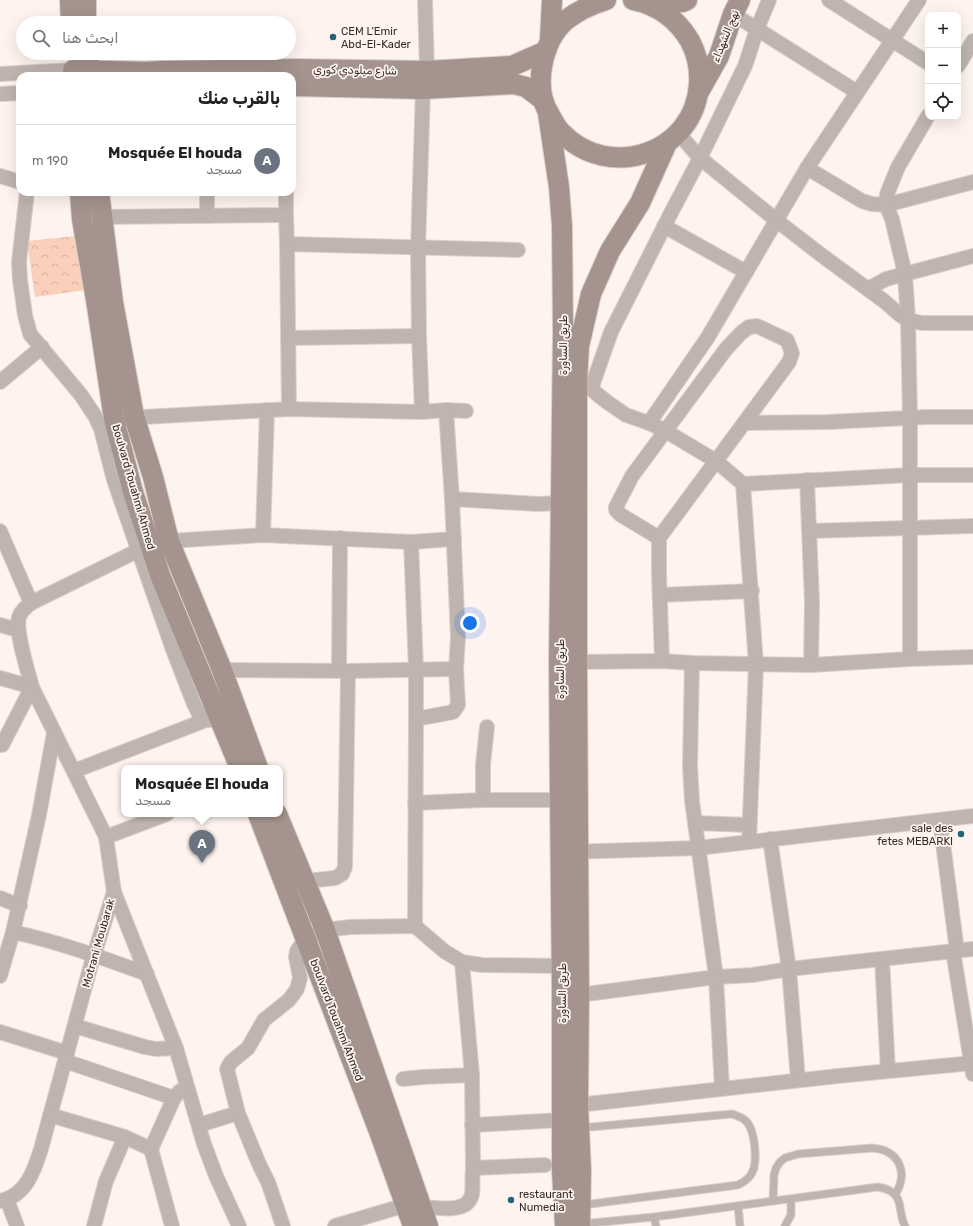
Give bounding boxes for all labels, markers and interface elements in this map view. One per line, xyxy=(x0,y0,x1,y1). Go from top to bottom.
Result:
street label: نهج الشهداء xyxy=(709,8,744,65)
map controls xyxy=(925,12,961,120)
button: + xyxy=(925,12,961,48)
search box xyxy=(16,16,296,60)
place label: CEM L'Emir Abd-El-Kader xyxy=(341,25,412,51)
icon: search xyxy=(30,27,52,49)
text: ابحث هنا xyxy=(62,29,119,47)
marker: CEM L'Emir Abd-El-Kader xyxy=(328,32,338,42)
button: − xyxy=(925,48,961,84)
street label: شارع ميلودي كوري xyxy=(313,63,397,80)
button: locate xyxy=(925,84,961,120)
text: بالقرب منك xyxy=(198,88,280,108)
text: Mosquée El houda xyxy=(108,144,242,162)
text: 190 m xyxy=(32,153,68,168)
text: A xyxy=(262,153,272,168)
text: مسجد xyxy=(206,162,242,177)
street label: طريق الساورة xyxy=(557,315,571,375)
street label: boulvard Touahmi Ahmed xyxy=(109,423,158,551)
your location xyxy=(460,613,480,633)
street label: طريق الساورة xyxy=(554,639,568,699)
popup xyxy=(121,765,283,817)
text: Mosquée El houda xyxy=(135,775,269,793)
text: مسجد xyxy=(135,793,171,808)
place label: sale des fetes MEBARKI xyxy=(877,822,953,848)
marker: sale des fetes MEBARKI xyxy=(956,829,966,839)
pin: A xyxy=(189,830,215,863)
street label: Motrani Moubarak xyxy=(80,897,117,989)
street label: boulvard Touahmi Ahmed xyxy=(307,957,366,1083)
street label: طريق الساورة xyxy=(556,963,570,1023)
place label: restaurant Numedia xyxy=(519,1188,574,1214)
marker: restaurant Numedia xyxy=(506,1195,516,1205)

